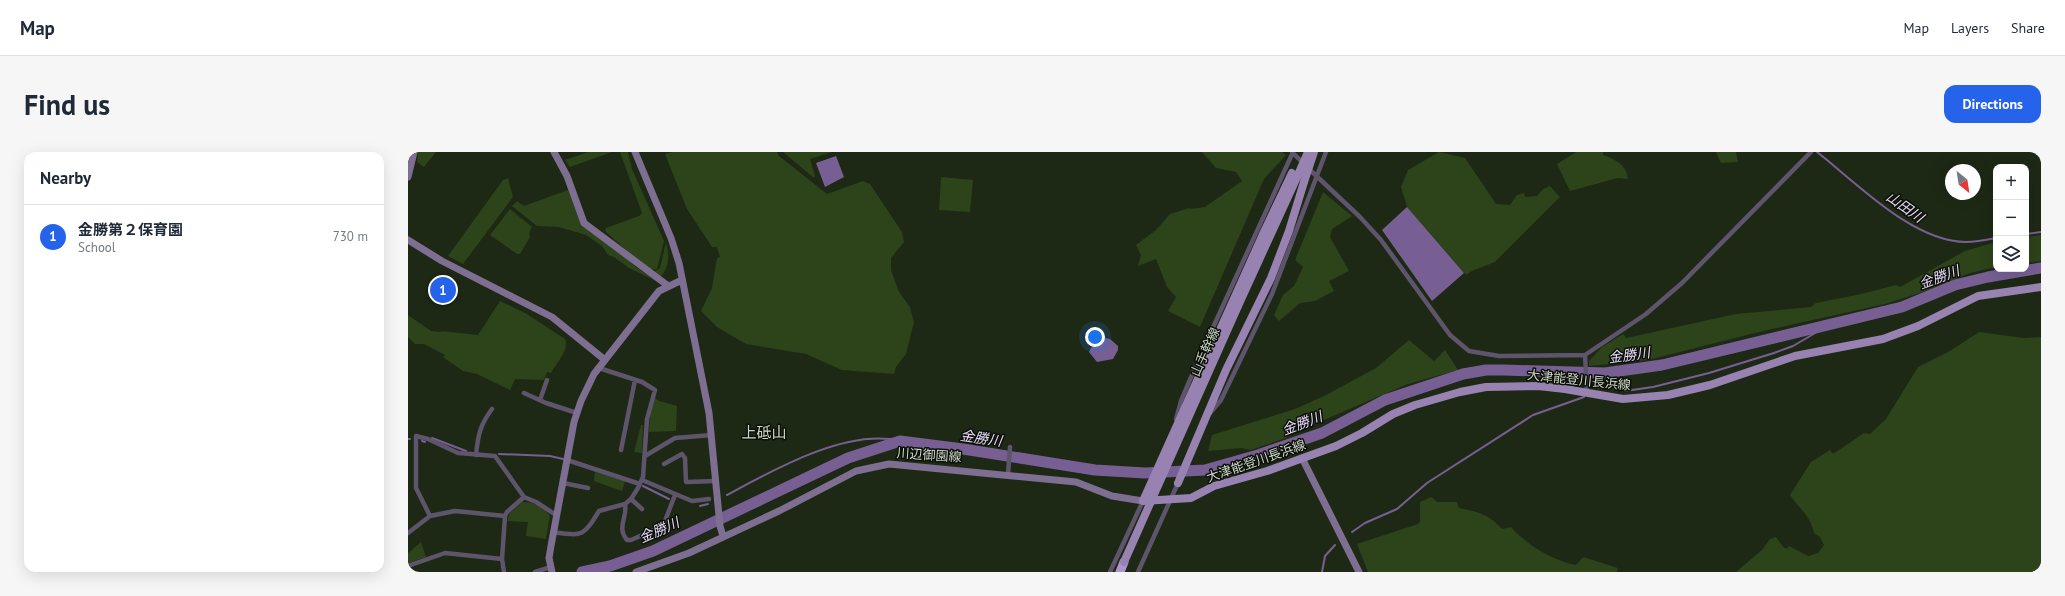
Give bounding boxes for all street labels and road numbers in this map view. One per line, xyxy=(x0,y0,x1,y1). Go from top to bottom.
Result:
street label: 山手幹線 xyxy=(1187,325,1223,379)
street label: 大津能登川長浜線 xyxy=(1526,366,1632,394)
street label: 大津能登川長浜線 xyxy=(1204,436,1308,486)
street label: 川辺御園線 xyxy=(896,444,962,466)

